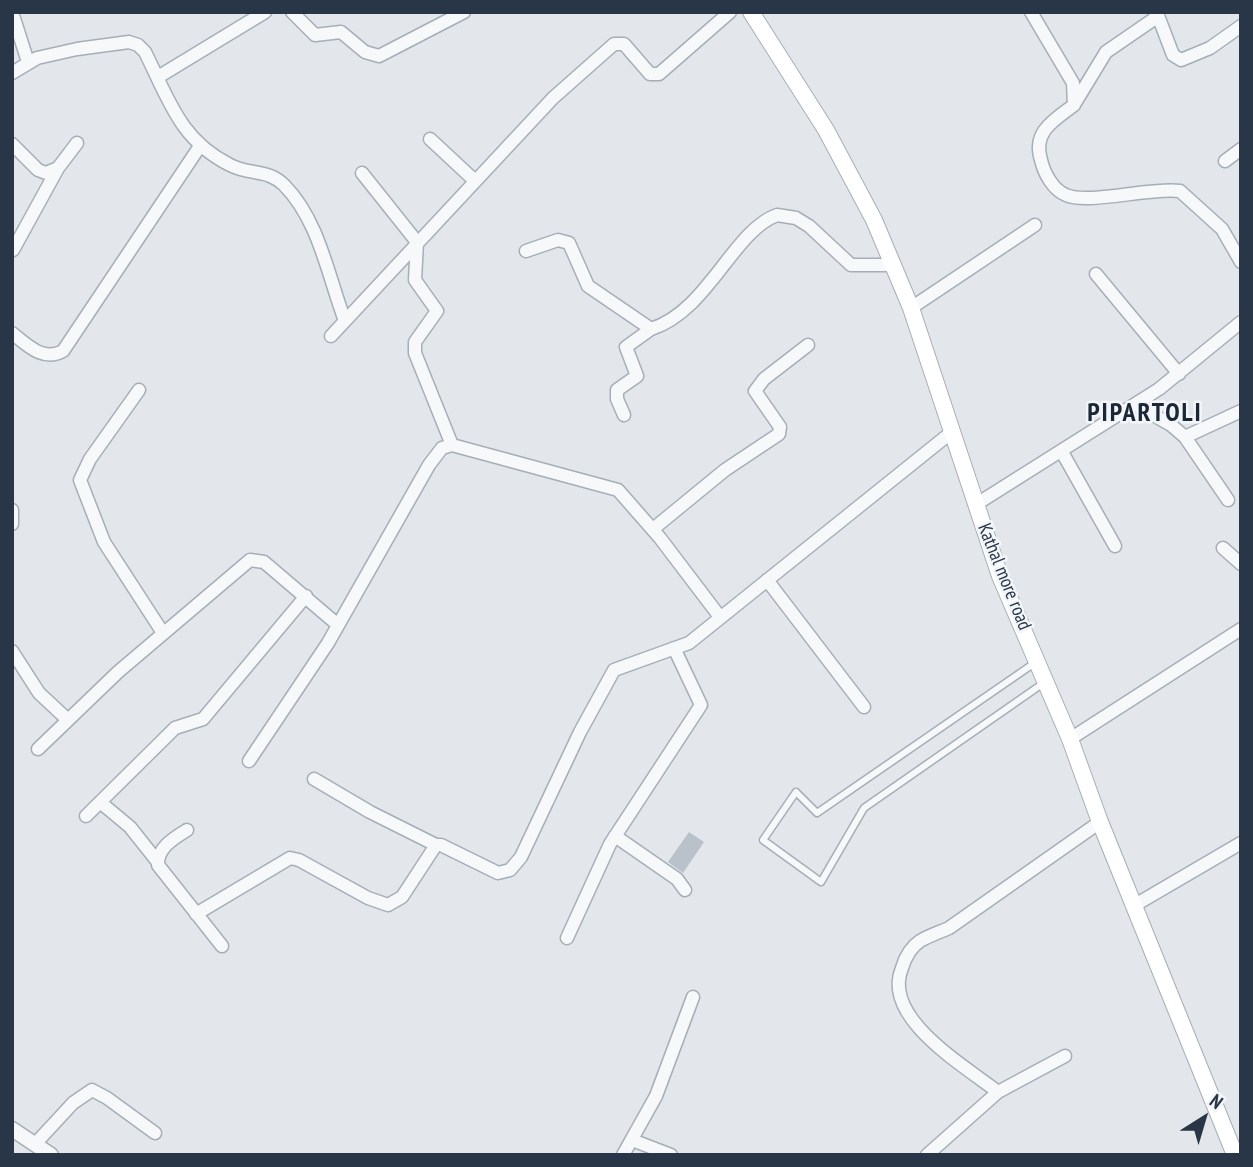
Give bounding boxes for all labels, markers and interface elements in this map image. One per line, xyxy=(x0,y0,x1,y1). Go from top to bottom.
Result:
district label: PIPARTOLI xyxy=(1088,398,1202,430)
street label: Kathal more road xyxy=(972,520,1036,634)
north arrow xyxy=(1169,1083,1239,1153)
text: N xyxy=(1205,1089,1228,1114)

